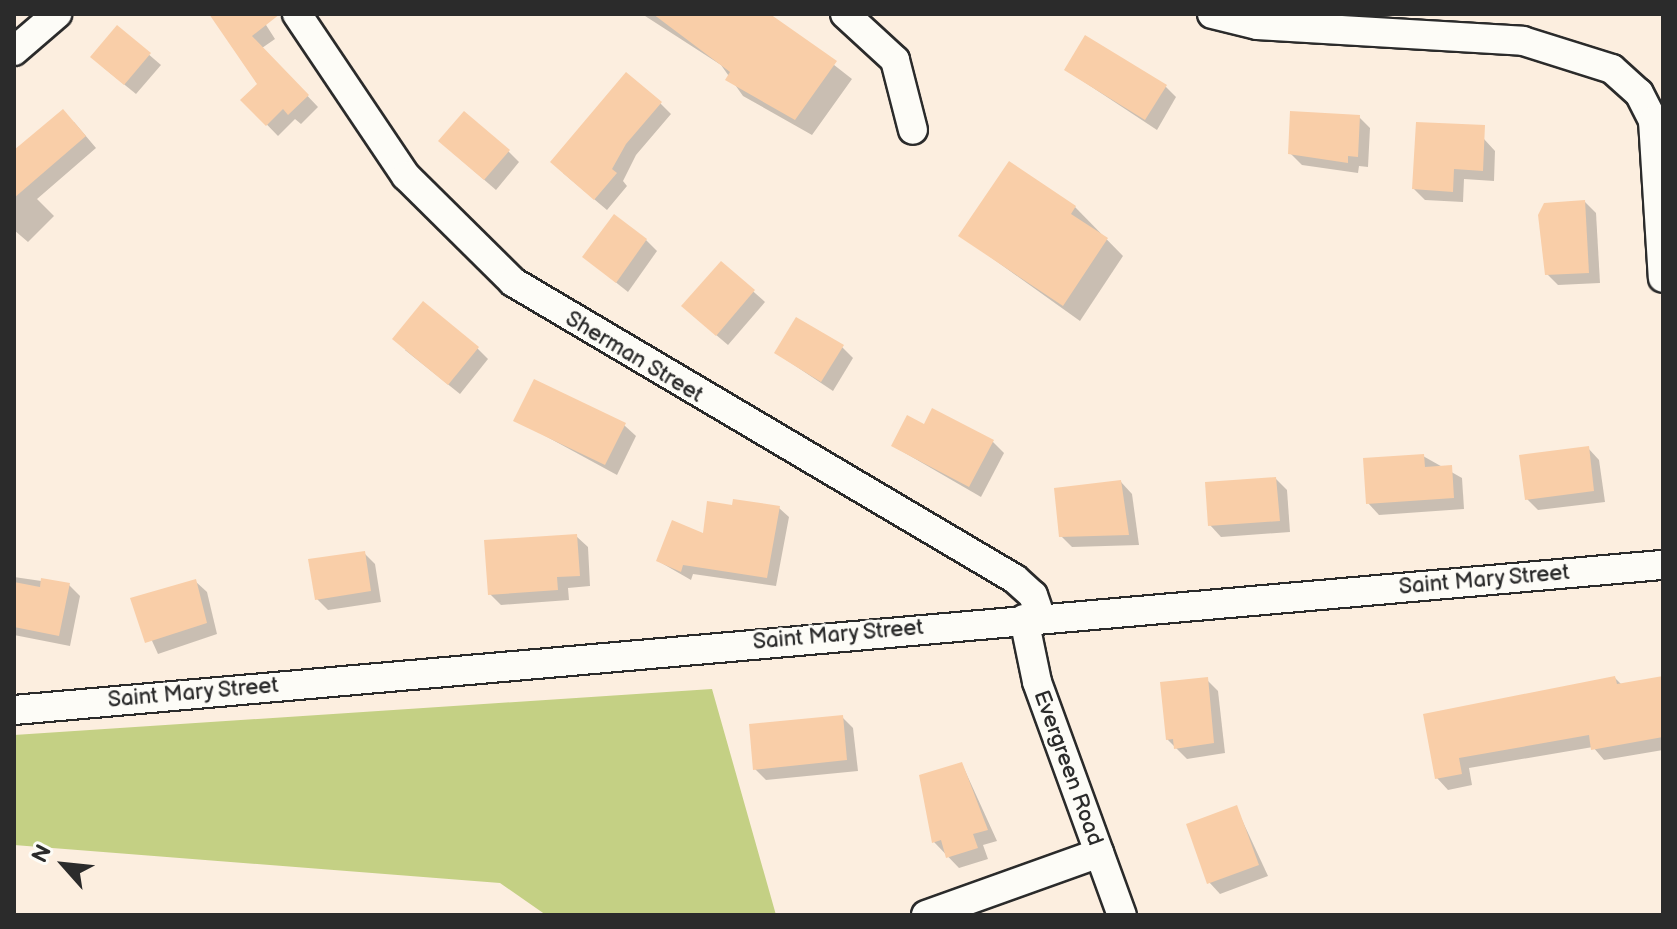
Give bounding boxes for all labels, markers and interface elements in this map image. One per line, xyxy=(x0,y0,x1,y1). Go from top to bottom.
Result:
street label: Sherman Street xyxy=(560,306,708,408)
street label: Saint Mary Street xyxy=(1397,559,1571,601)
street label: Saint Mary Street xyxy=(751,614,925,656)
street label: Saint Mary Street xyxy=(106,672,280,714)
street label: Evergreen Road xyxy=(1028,687,1108,849)
north arrow xyxy=(24,825,104,905)
text: N xyxy=(26,840,58,867)

